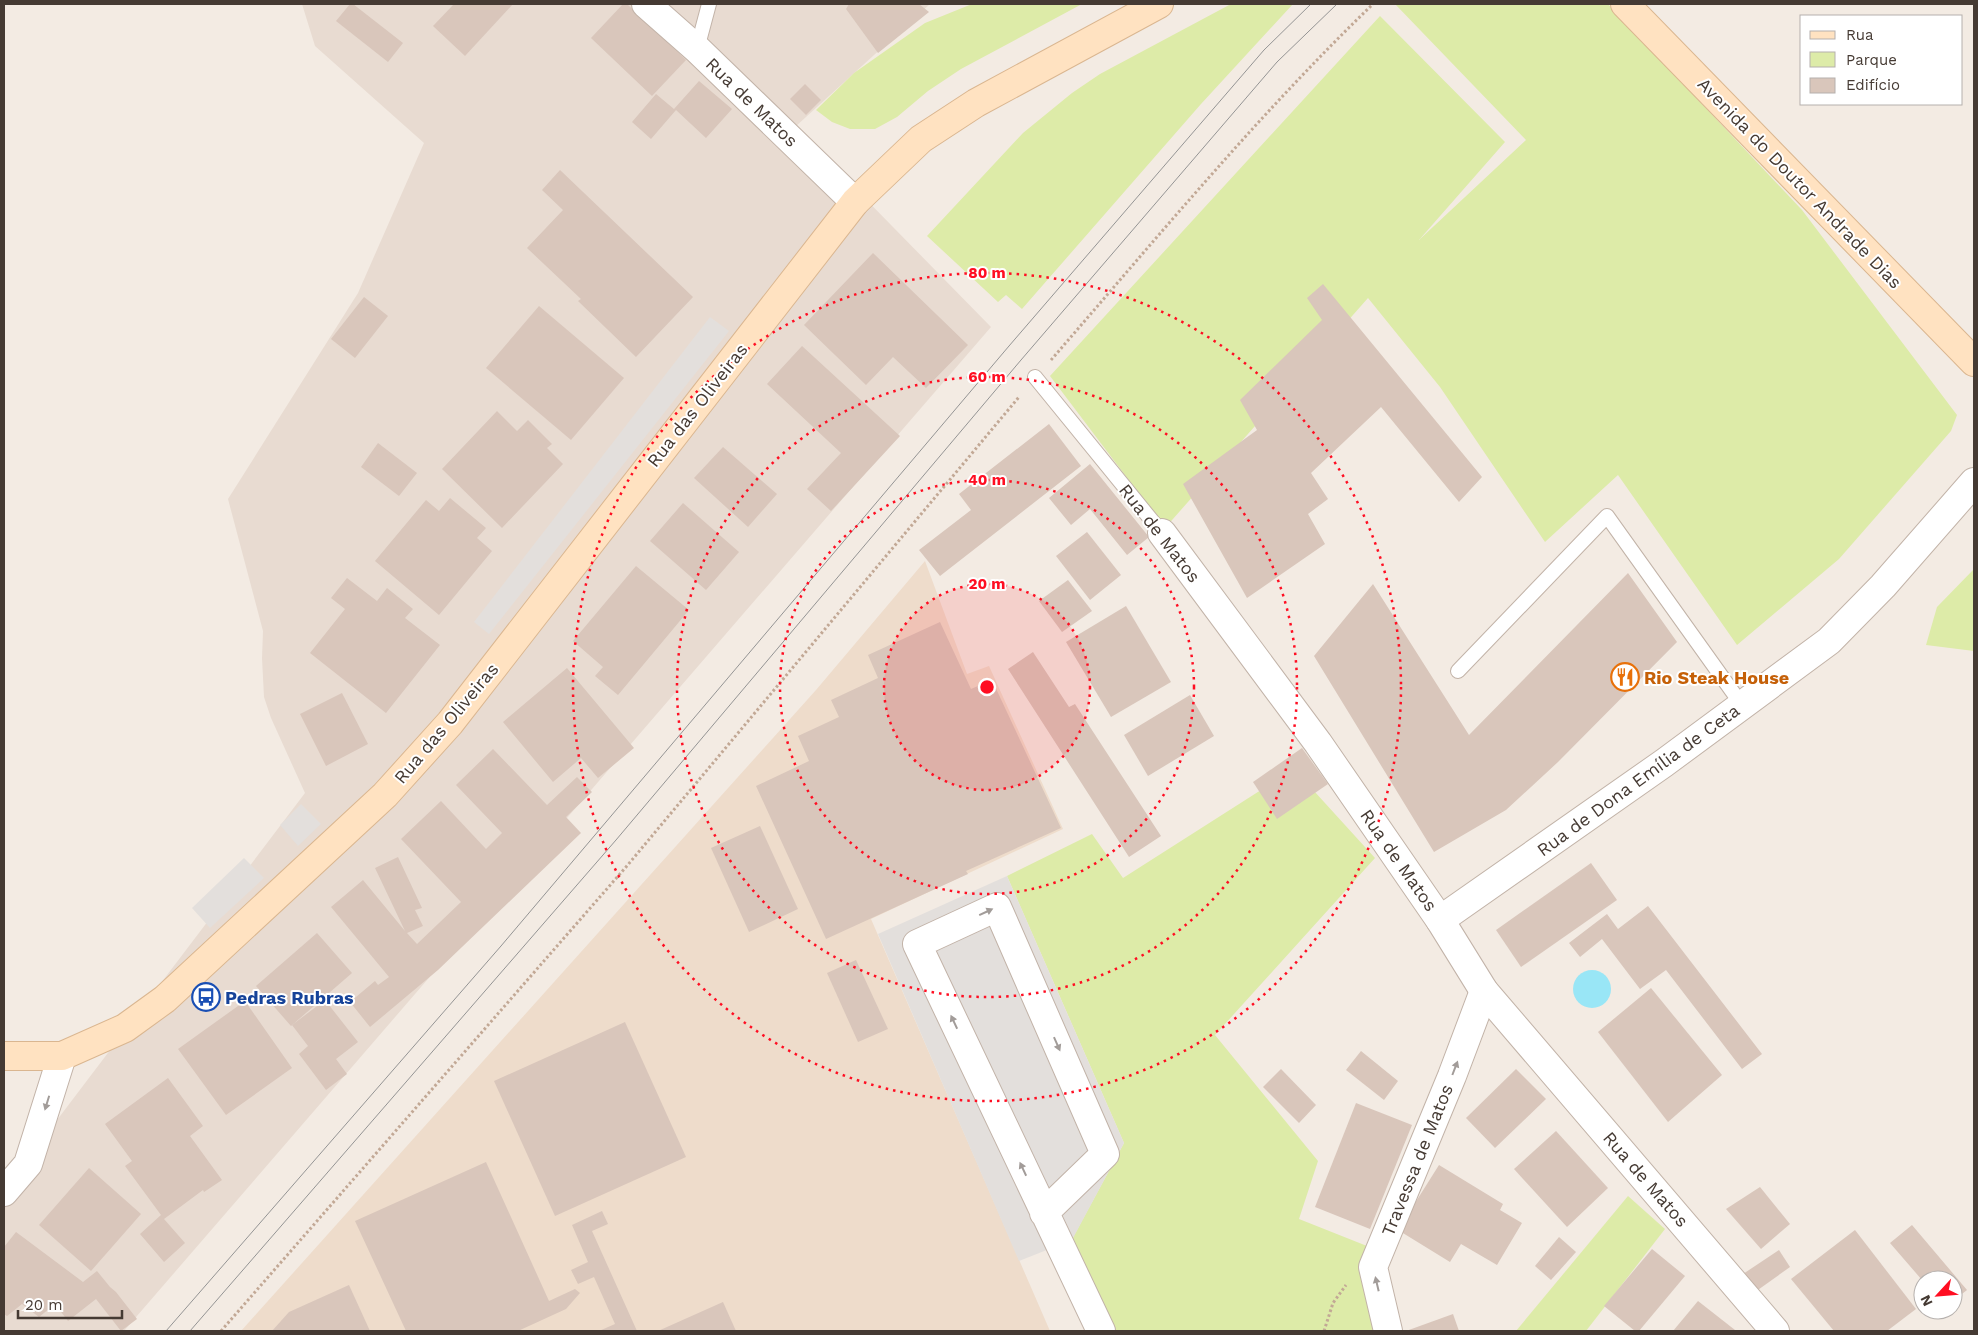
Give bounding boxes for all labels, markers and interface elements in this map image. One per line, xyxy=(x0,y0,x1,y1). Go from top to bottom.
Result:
legend xyxy=(1800,15,1963,105)
text: Rua xyxy=(1846,26,1874,44)
text: Parque xyxy=(1846,51,1897,69)
street label: Rua de Matos xyxy=(702,53,802,151)
street label: Avenida do Doutor Andrade Dias xyxy=(1694,73,1906,293)
text: Edifício xyxy=(1846,76,1900,94)
text: 80 m xyxy=(968,264,1006,282)
street label: Rua das Oliveiras xyxy=(642,339,752,471)
text: 60 m xyxy=(968,368,1006,386)
text: 40 m xyxy=(968,471,1006,489)
street label: Rua de Matos xyxy=(1115,479,1205,587)
text: 20 m xyxy=(968,575,1006,593)
street label: Rua das Oliveiras xyxy=(389,658,503,788)
restaurant icon: Rio Steak House xyxy=(1610,662,1640,692)
place label: Rio Steak House xyxy=(1644,667,1789,688)
centre of rings xyxy=(978,678,996,696)
street label: Rua de Dona Emília de Ceta xyxy=(1533,699,1743,861)
street label: Rua de Matos xyxy=(1356,805,1442,915)
one-way arrow xyxy=(979,907,993,915)
bus stop icon: Pedras Rubras xyxy=(191,982,221,1012)
place label: Pedras Rubras xyxy=(225,987,354,1008)
one-way arrow xyxy=(950,1015,958,1029)
one-way arrow xyxy=(1054,1037,1062,1051)
one-way arrow xyxy=(1451,1060,1459,1075)
street label: Travessa de Matos xyxy=(1377,1081,1457,1239)
one-way arrow xyxy=(43,1095,51,1110)
street label: Rua de Matos xyxy=(1599,1127,1693,1231)
one-way arrow xyxy=(1019,1162,1027,1176)
north arrow xyxy=(1913,1270,1963,1320)
one-way arrow xyxy=(1373,1276,1381,1291)
scale bar xyxy=(18,1288,121,1320)
text: N xyxy=(1917,1293,1936,1309)
text: 20 m xyxy=(25,1296,63,1314)

